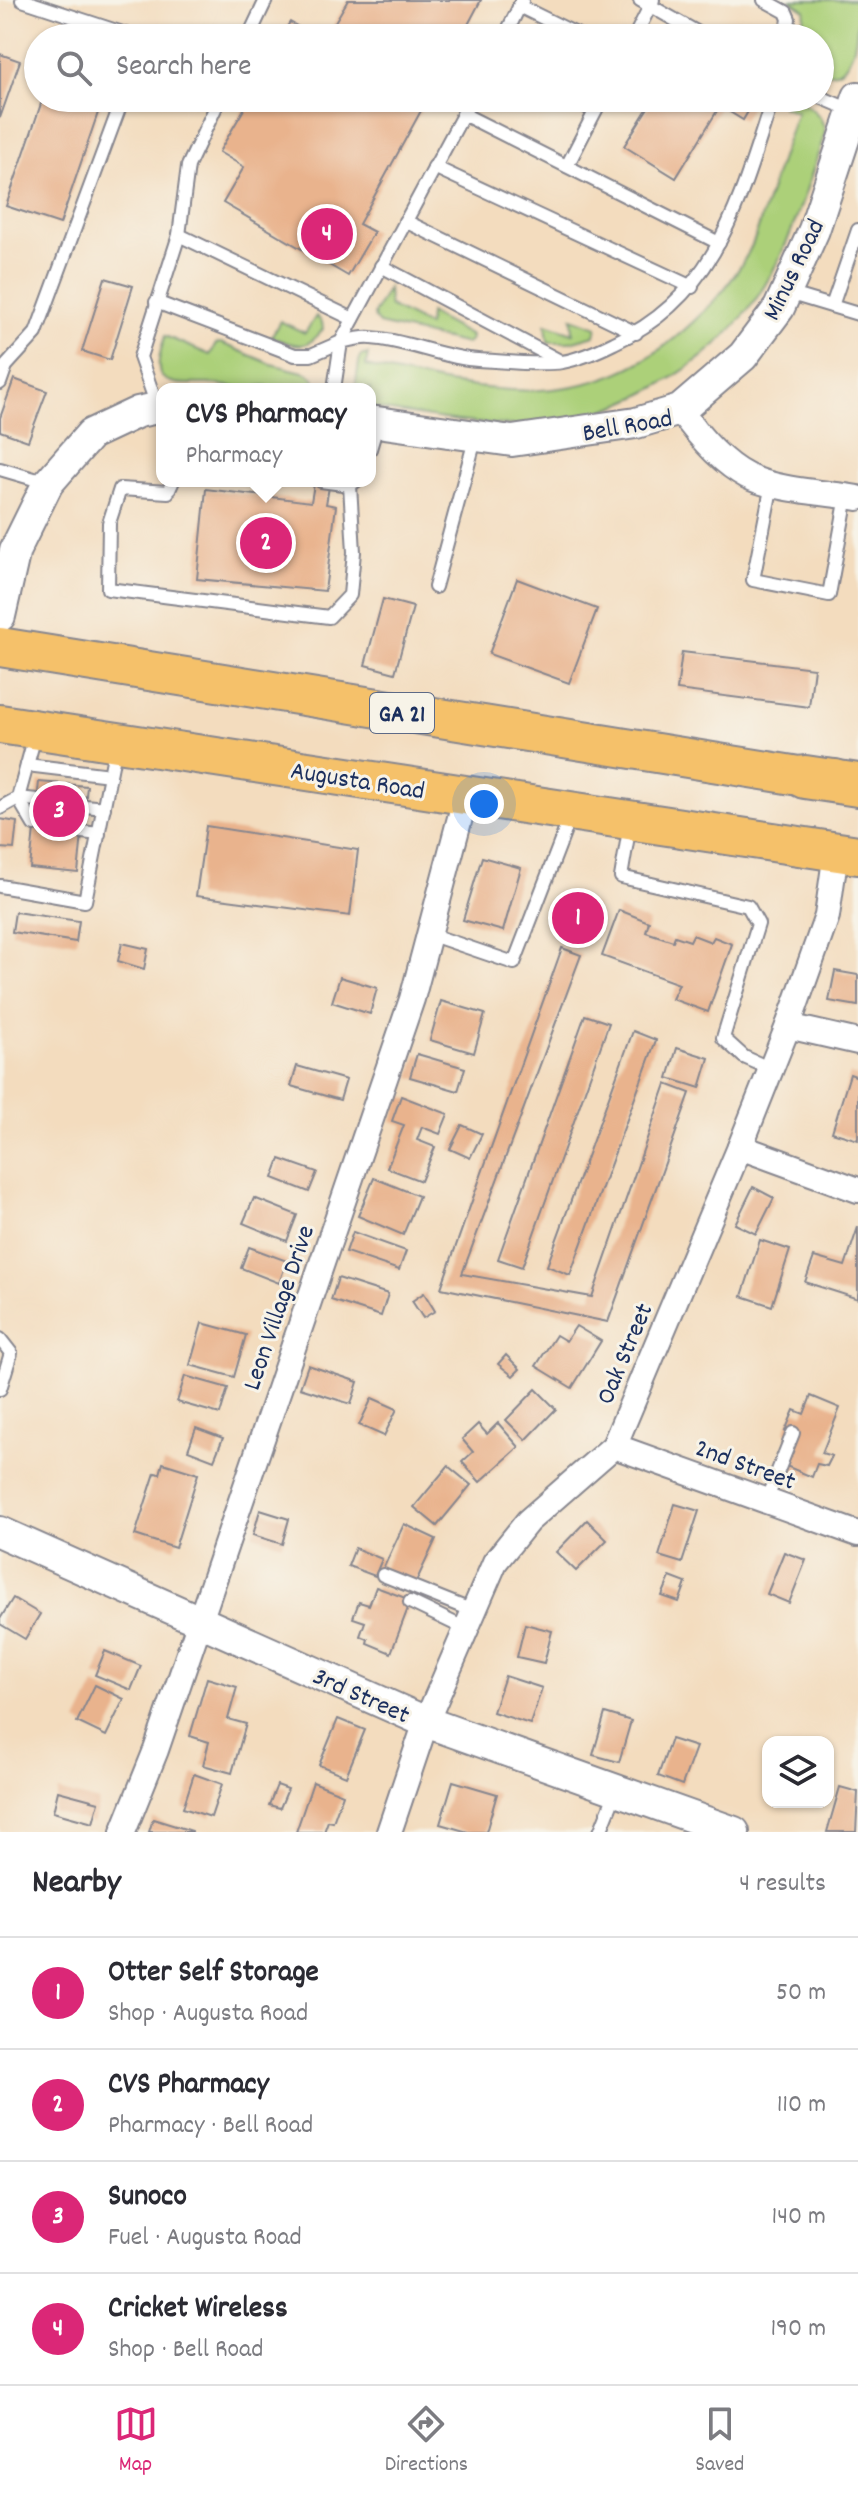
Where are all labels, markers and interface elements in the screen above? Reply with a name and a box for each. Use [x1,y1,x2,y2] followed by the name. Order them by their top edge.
[24,24,834,112] search box
[52,46,96,90] icon: search
[116,47,252,90] text: Search here
[301,204,353,264] pin: 4
[755,214,836,328] street label: Minus Road
[156,383,376,487] popup
[186,395,346,438] text: CVS Pharmacy
[580,401,675,454] street label: Bell Road
[186,438,282,475] text: Pharmacy
[240,513,292,573] pin: 2
[370,693,434,733] road number: GA 21
[288,754,427,811] street label: Augusta Road
[33,781,85,841] pin: 3
[464,784,504,824] your location
[552,888,604,948] pin: 1
[235,1221,326,1396] street label: Leon Village Drive
[588,1298,664,1411] street label: Oak Street
[689,1431,801,1502] street label: 2nd Street
[306,1659,415,1735] street label: 3rd Street
[762,1736,834,1808] map controls
[762,1736,834,1808] button: layers
[32,1860,121,1909] text: Nearby
[739,1866,826,1903] text: 4 results
[108,1953,319,1996] text: Otter Self Storage
[55,1975,61,2012] text: 1
[776,1975,826,2012] text: 50 m
[108,1996,308,2033] text: Shop · Augusta Road
[108,2065,269,2108] text: CVS Pharmacy
[52,2087,64,2124] text: 2
[777,2087,826,2124] text: 110 m
[108,2108,313,2145] text: Pharmacy · Bell Road
[108,2177,187,2220] text: Sunoco
[52,2199,64,2236] text: 3
[772,2199,826,2236] text: 140 m
[108,2220,302,2257] text: Fuel · Augusta Road
[108,2289,288,2332] text: Cricket Wireless
[53,2311,63,2348] text: 4
[770,2311,826,2348] text: 190 m
[108,2332,264,2369] text: Shop · Bell Road
[114,2402,158,2481] tab: Map
[385,2402,468,2481] tab: Directions
[695,2402,744,2481] tab: Saved

